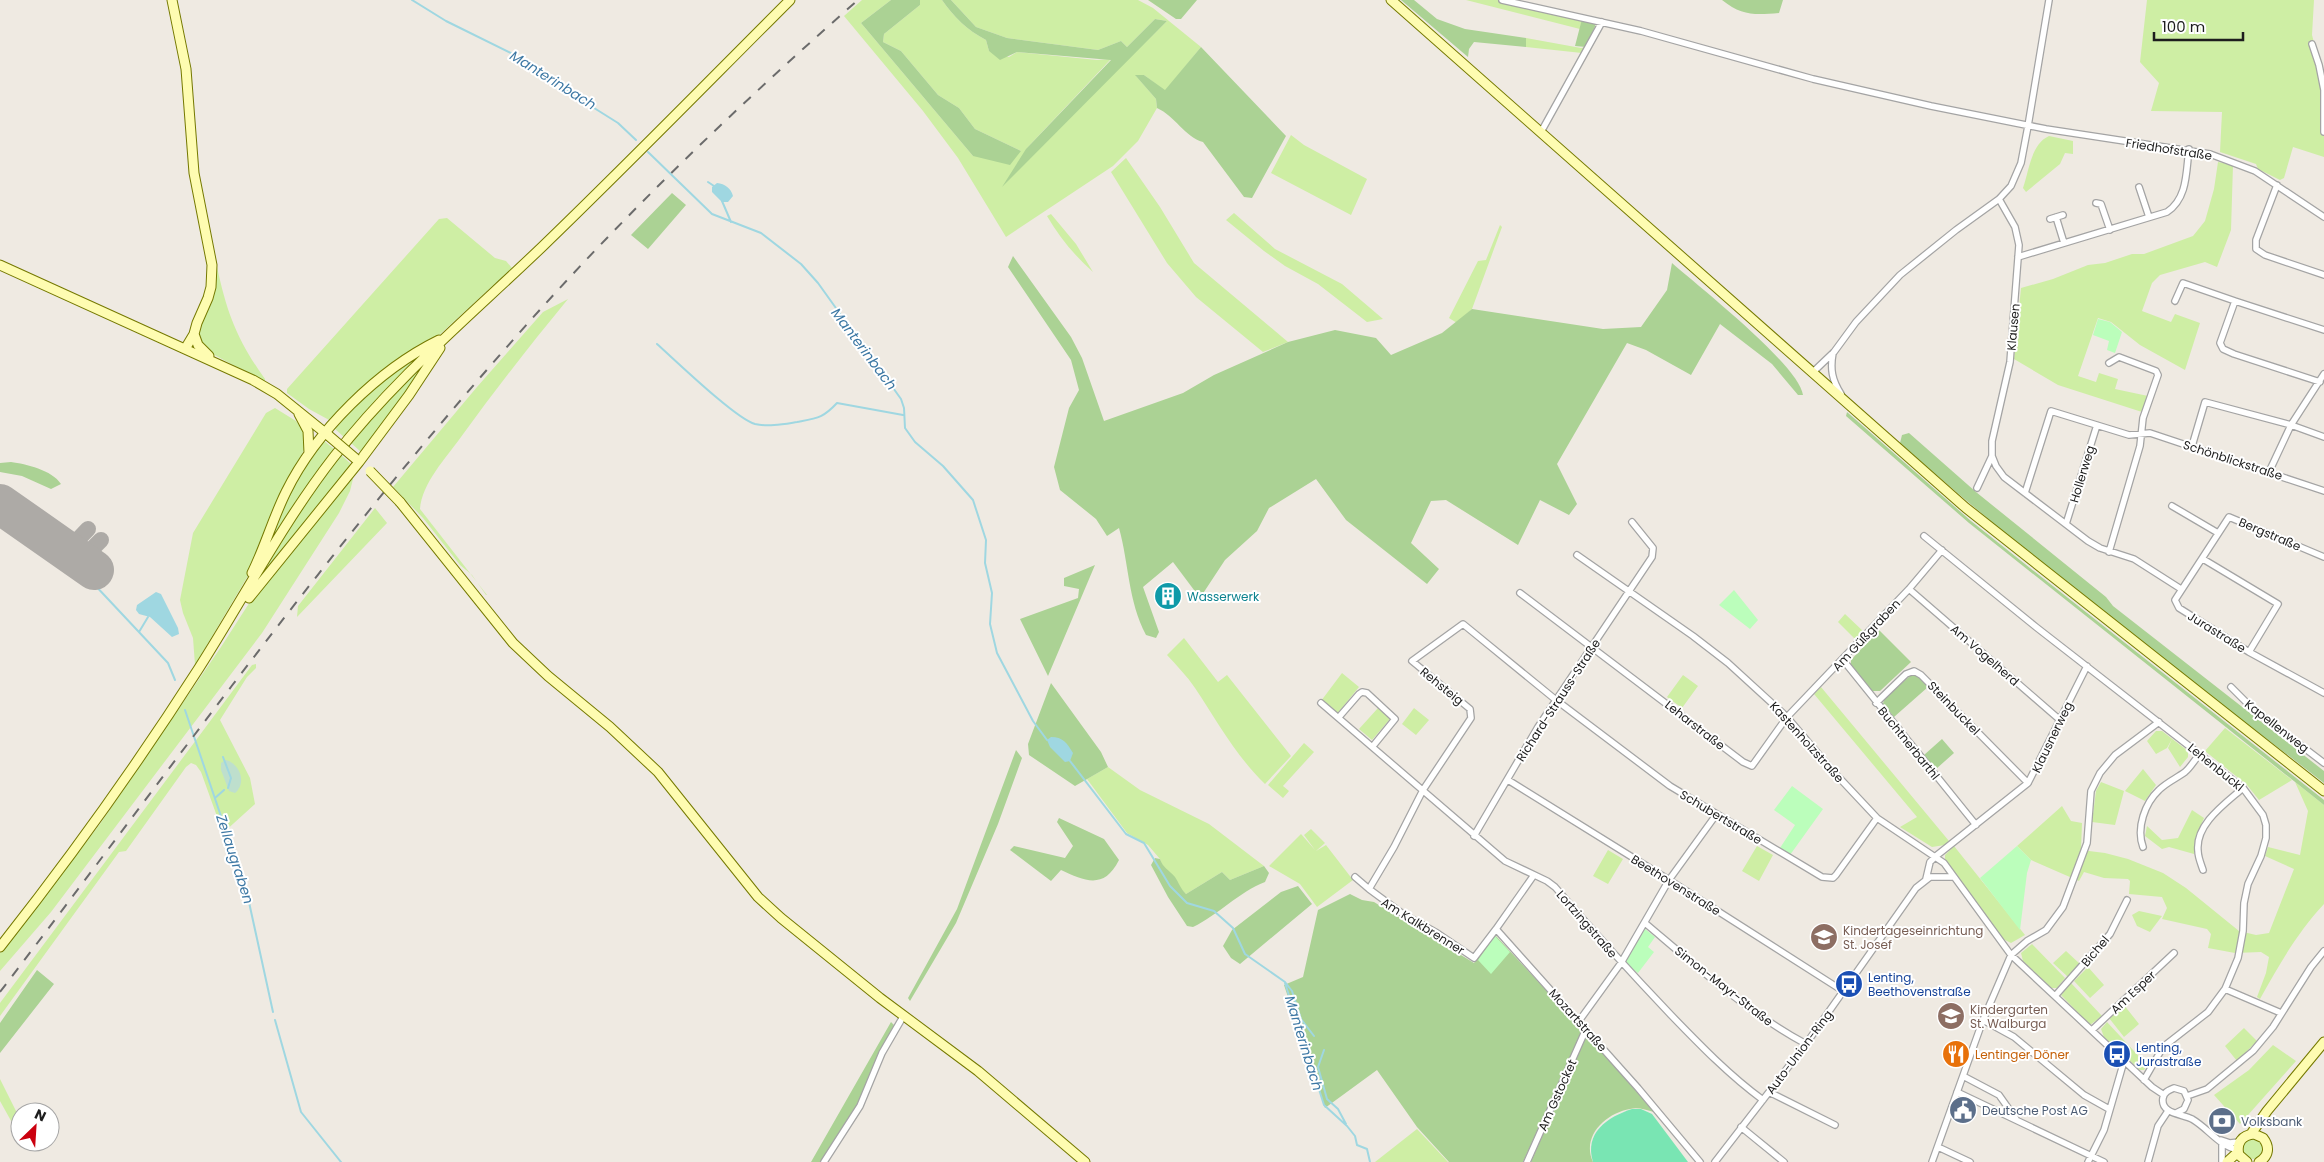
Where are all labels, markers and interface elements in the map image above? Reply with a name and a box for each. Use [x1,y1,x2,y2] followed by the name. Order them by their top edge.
[2154,10,2243,42] scale bar
[2162,16,2205,37] text: 100 m
[506,45,600,115] water label: Manterinbach
[2125,134,2213,164] street label: Friedhofstraße
[2002,303,2024,351] street label: Klausen
[826,304,902,394] water label: Manterinbach
[2181,436,2285,484] street label: Schönblickstraße
[2065,443,2099,505] street label: Hollerweg
[2236,513,2304,555] street label: Bergstraße
[1153,581,1183,611] building icon: Wasserwerk
[1187,588,1260,605] place label: Wasserwerk
[1828,595,1904,675] street label: Am Güßgraben
[2185,607,2249,657] street label: Jurastraße
[1947,620,2023,690] street label: Am Vogelherd
[1512,635,1604,765] street label: Richard-Strauss-Straße
[1417,663,1467,709] street label: Rehsteig
[1924,677,1984,739] street label: Steinbuckel
[1662,696,1728,754] street label: Leharstraße
[2241,696,2313,756] street label: Kapellenweg
[1766,698,1848,786] street label: Kastenholzstraße
[2027,699,2077,775] street label: Klausnerweg
[1874,703,1944,783] street label: Buchtnerbarthl
[2184,739,2248,795] street label: Lehenbuckl
[1677,786,1765,848] street label: Schubertstraße
[211,811,259,906] water label: Zellaugraben
[1628,851,1724,919] street label: Beethovenstraße
[1553,886,1621,962] street label: Lortzingstraße
[1378,894,1468,959] street label: Am Kalkbrenner
[1809,922,1839,952] school or university icon: Kindertageseinrichtung St. Josef
[1843,922,1983,953] place label: Kindertageseinrichtung St. Josef
[2077,932,2113,970] street label: Bichel
[1671,942,1777,1030] street label: Simon-Mayr-Straße
[2107,966,2160,1017] street label: Am Esper
[1834,969,1864,999] bus stop icon: Lenting, Beethovenstraße
[1868,969,1971,1000] place label: Lenting, Beethovenstraße
[1545,985,1611,1055] street label: Mozartstraße
[1280,993,1328,1093] water label: Manterinbach
[1936,1001,1966,1031] school or university icon: Kindergarten St. Walburga
[1970,1001,2048,1032] place label: Kindergarten St. Walburga
[1762,1006,1836,1098] street label: Auto-Union-Ring
[1941,1039,1971,1069] restaurant icon: Lentinger Döner
[2102,1039,2132,1069] bus stop icon: Lenting, Jurastraße
[2136,1039,2201,1070] place label: Lenting, Jurastraße
[1975,1046,2070,1063] place label: Lentinger Döner
[1534,1057,1580,1133] street label: Am Gstocket
[1948,1095,1978,1125] public building icon: Deutsche Post AG
[10,1102,60,1152] north arrow
[1982,1102,2088,1119] place label: Deutsche Post AG
[31,1104,49,1127] text: N
[2207,1106,2237,1136] bank icon: Volksbank
[2241,1113,2303,1130] place label: Volksbank

